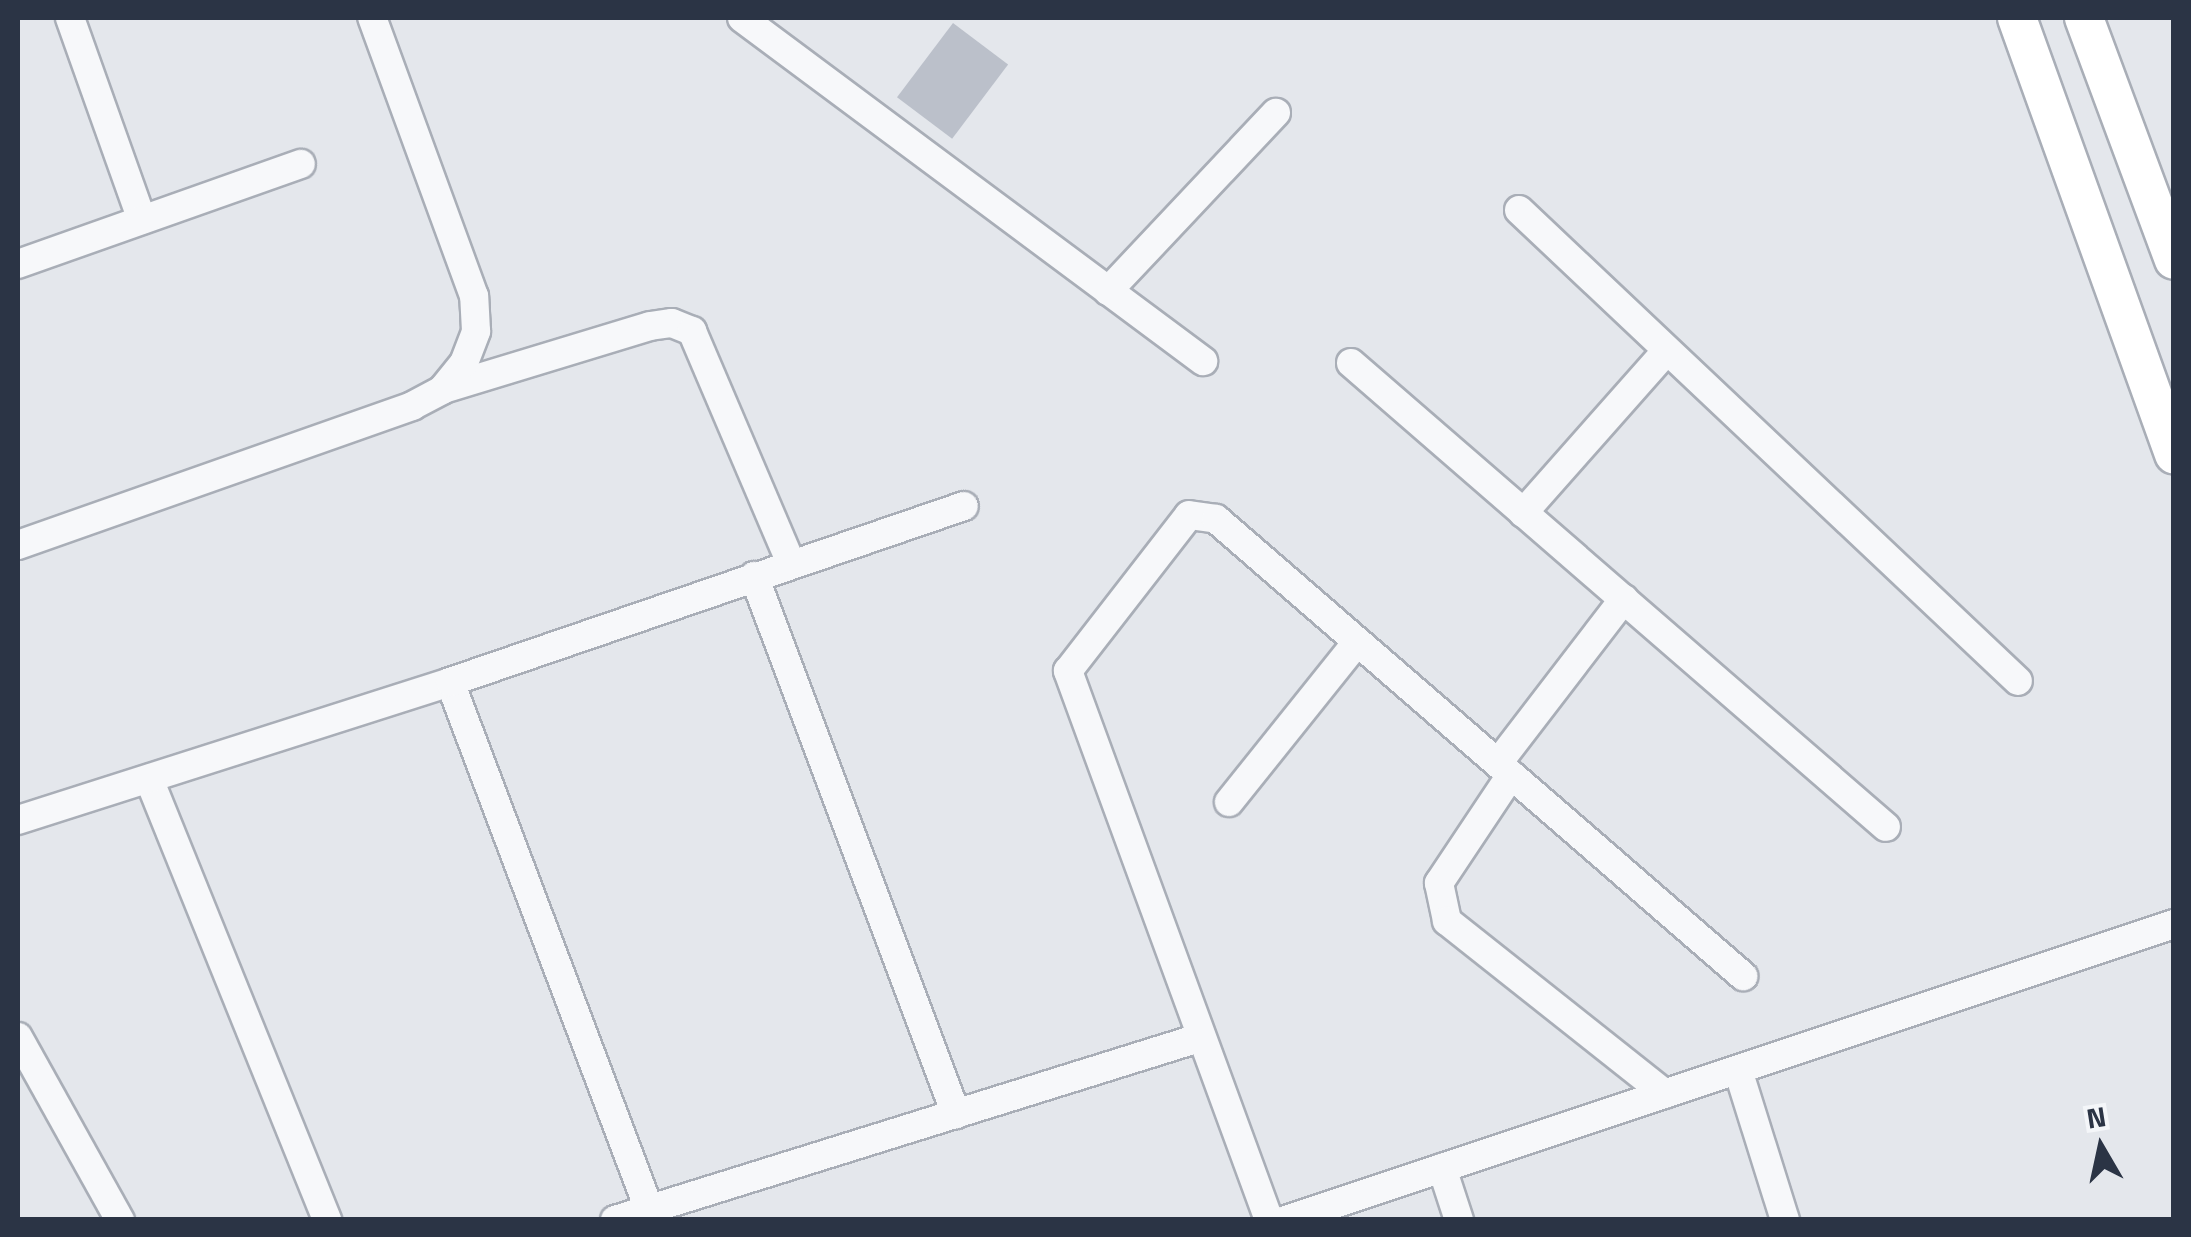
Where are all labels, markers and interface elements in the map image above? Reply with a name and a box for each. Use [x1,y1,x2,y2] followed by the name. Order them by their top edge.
[2083,1094,2109,1140] text: N
[2051,1097,2151,1197] north arrow

